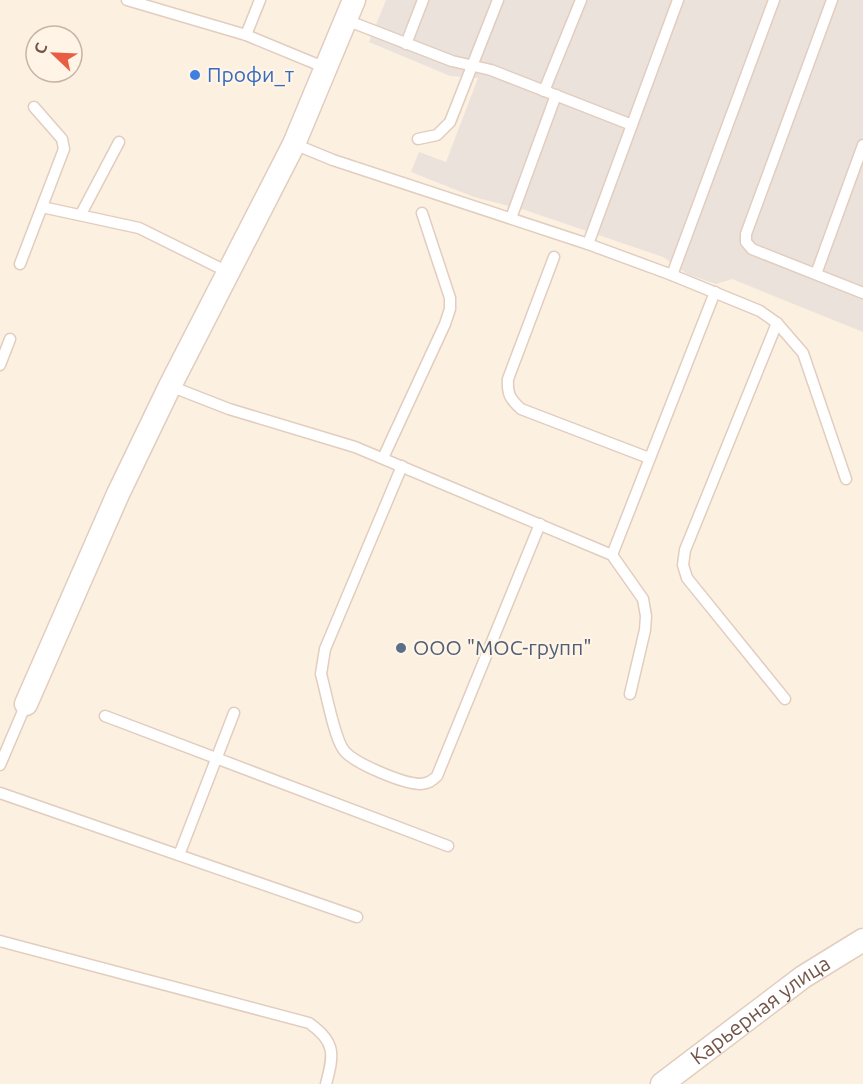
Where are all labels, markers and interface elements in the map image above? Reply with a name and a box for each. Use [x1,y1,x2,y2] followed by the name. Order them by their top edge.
[24,24,84,84] north arrow
[30,40,50,56] text: С
[207,62,295,87] place label: Профи_т
[188,68,202,82] marker: Профи_т
[413,635,592,659] place label: ООО "МОС-групп"
[394,641,408,655] marker: ООО "МОС-групп"
[685,950,834,1069] street label: Карьерная улица

